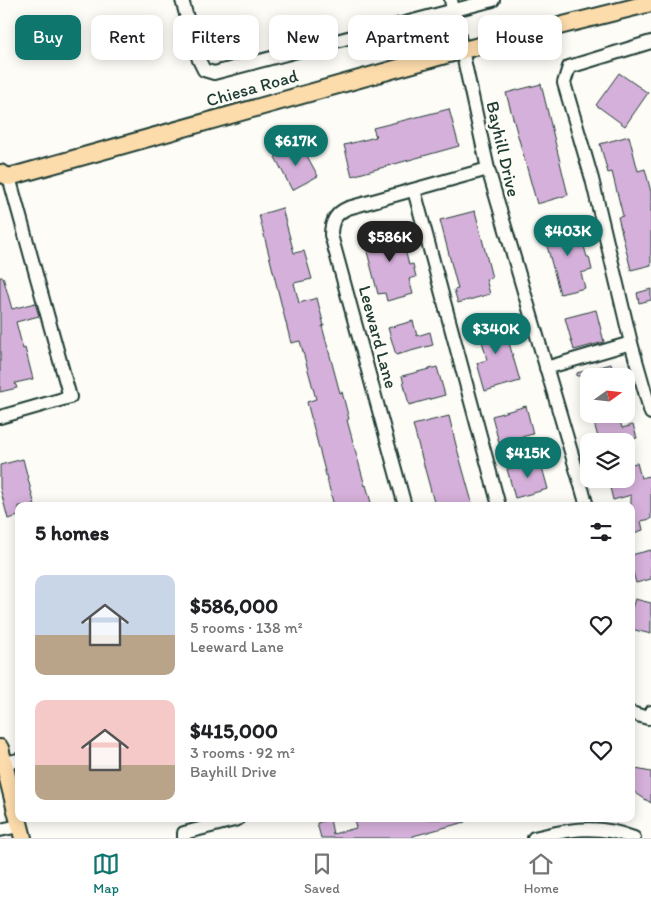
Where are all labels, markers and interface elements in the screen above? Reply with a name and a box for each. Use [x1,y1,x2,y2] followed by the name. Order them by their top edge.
[15,15,81,60] chip: Buy
[91,15,163,60] chip: Rent
[173,15,259,60] chip: Filters
[269,15,338,60] chip: New
[348,15,468,60] chip: Apartment
[478,15,562,60] chip: House
[204,64,301,112] street label: Chiesa Road
[481,99,525,199] street label: Bayhill Drive
[261,124,331,167] pin: $617K
[275,131,317,150] text: $617K
[533,214,603,257] pin: $403K
[355,220,425,263] pin: $586K
[545,221,591,240] text: $403K
[368,227,412,246] text: $586K
[354,283,402,391] street label: Leeward Lane
[461,312,531,355] pin: $340K
[473,319,519,338] text: $340K
[580,368,635,422] north arrow
[580,368,635,488] map controls
[580,433,635,488] button: layers
[493,436,563,479] pin: $415K
[506,443,550,462] text: $415K
[587,518,615,546] icon: filters
[35,520,109,545] text: 5 homes
[190,593,278,618] text: $586,000
[75,595,135,655] icon: home
[587,611,615,639] icon: heart
[190,618,303,637] text: 5 rooms · 138 m²
[190,637,284,656] text: Leeward Lane
[190,718,278,743] text: $415,000
[75,720,135,780] icon: home
[587,736,615,764] icon: heart
[190,743,295,762] text: 3 rooms · 92 m²
[190,762,277,781] text: Bayhill Drive
[92,850,120,897] tab: Map
[304,850,340,897] tab: Saved
[524,850,559,897] tab: Home

